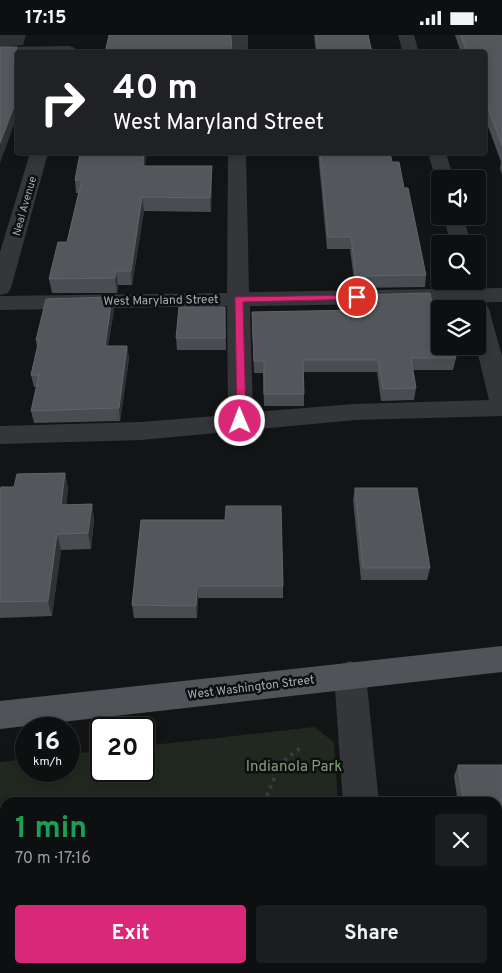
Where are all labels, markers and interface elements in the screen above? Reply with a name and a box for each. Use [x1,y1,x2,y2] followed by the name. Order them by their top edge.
[25,6,67,30] text: 17:15
[113,67,198,111] text: 40 m
[30,70,95,135] icon: right
[113,110,324,137] text: West Maryland Street
[431,170,486,355] map controls
[431,170,486,225] button: sound
[10,175,40,238] street label: Neal Avenue
[431,235,486,290] button: search
[336,276,378,318] pin
[343,283,371,311] icon: arrive
[103,292,219,310] street label: West Maryland Street
[431,300,486,355] button: layers
[213,394,265,446] position arrow
[187,672,315,704] street label: West Washington Street
[90,717,155,782] speed limit sign: 20
[35,727,60,759] text: 16
[33,754,62,770] text: km/h
[246,758,342,777] park label: Indianola Park
[15,811,87,848] text: 1 min
[435,814,487,866] button: close
[15,849,91,869] text: 70 m · 17:16
[15,905,246,963] button: Exit
[256,905,487,963] button: Share

